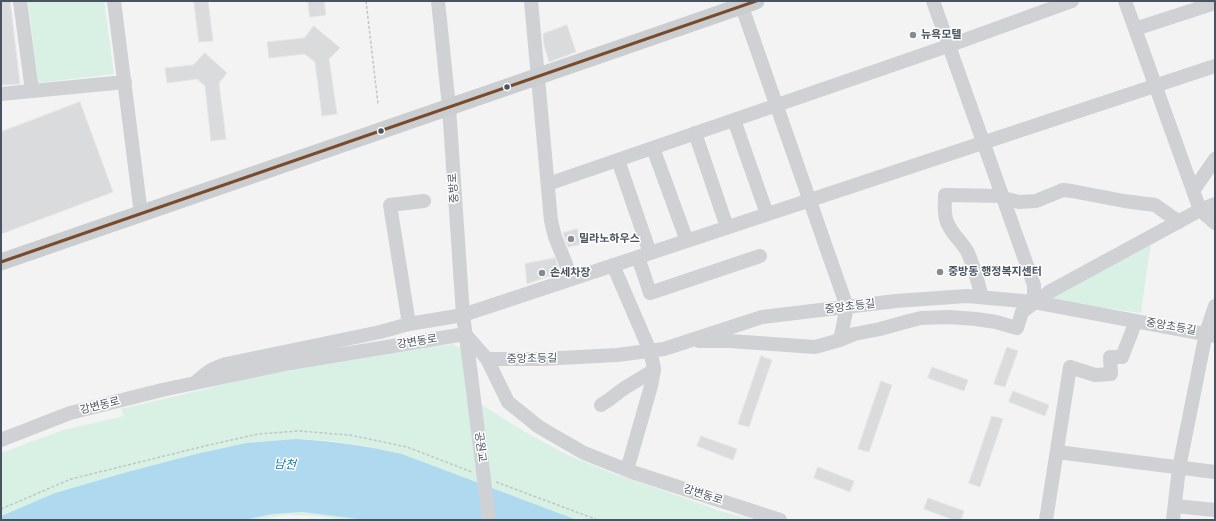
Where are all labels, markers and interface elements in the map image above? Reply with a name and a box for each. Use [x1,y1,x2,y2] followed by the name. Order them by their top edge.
[921,28,961,42] place label: 뉴욕모텔
[908,30,918,40] marker: 뉴욕모텔
[502,82,512,92] unlabelled marker
[376,126,386,136] unlabelled marker
[446,172,462,204] street label: 중방로
[579,232,640,246] place label: 밀라노하우스
[566,234,576,244] marker: 밀라노하우스
[948,265,1042,279] place label: 중방동 행정복지센터
[550,266,590,280] place label: 손세차장
[935,267,945,277] marker: 중방동 행정복지센터
[537,268,547,278] marker: 손세차장
[824,297,876,317] street label: 중앙초등길
[1145,316,1197,338] street label: 중앙초등길
[396,332,438,352] street label: 강변동로
[507,352,557,366] street label: 중앙초등길
[79,395,121,417] street label: 강변동로
[472,431,488,463] street label: 공원교
[274,457,296,473] water label: 남천
[682,482,724,508] street label: 강변동로

